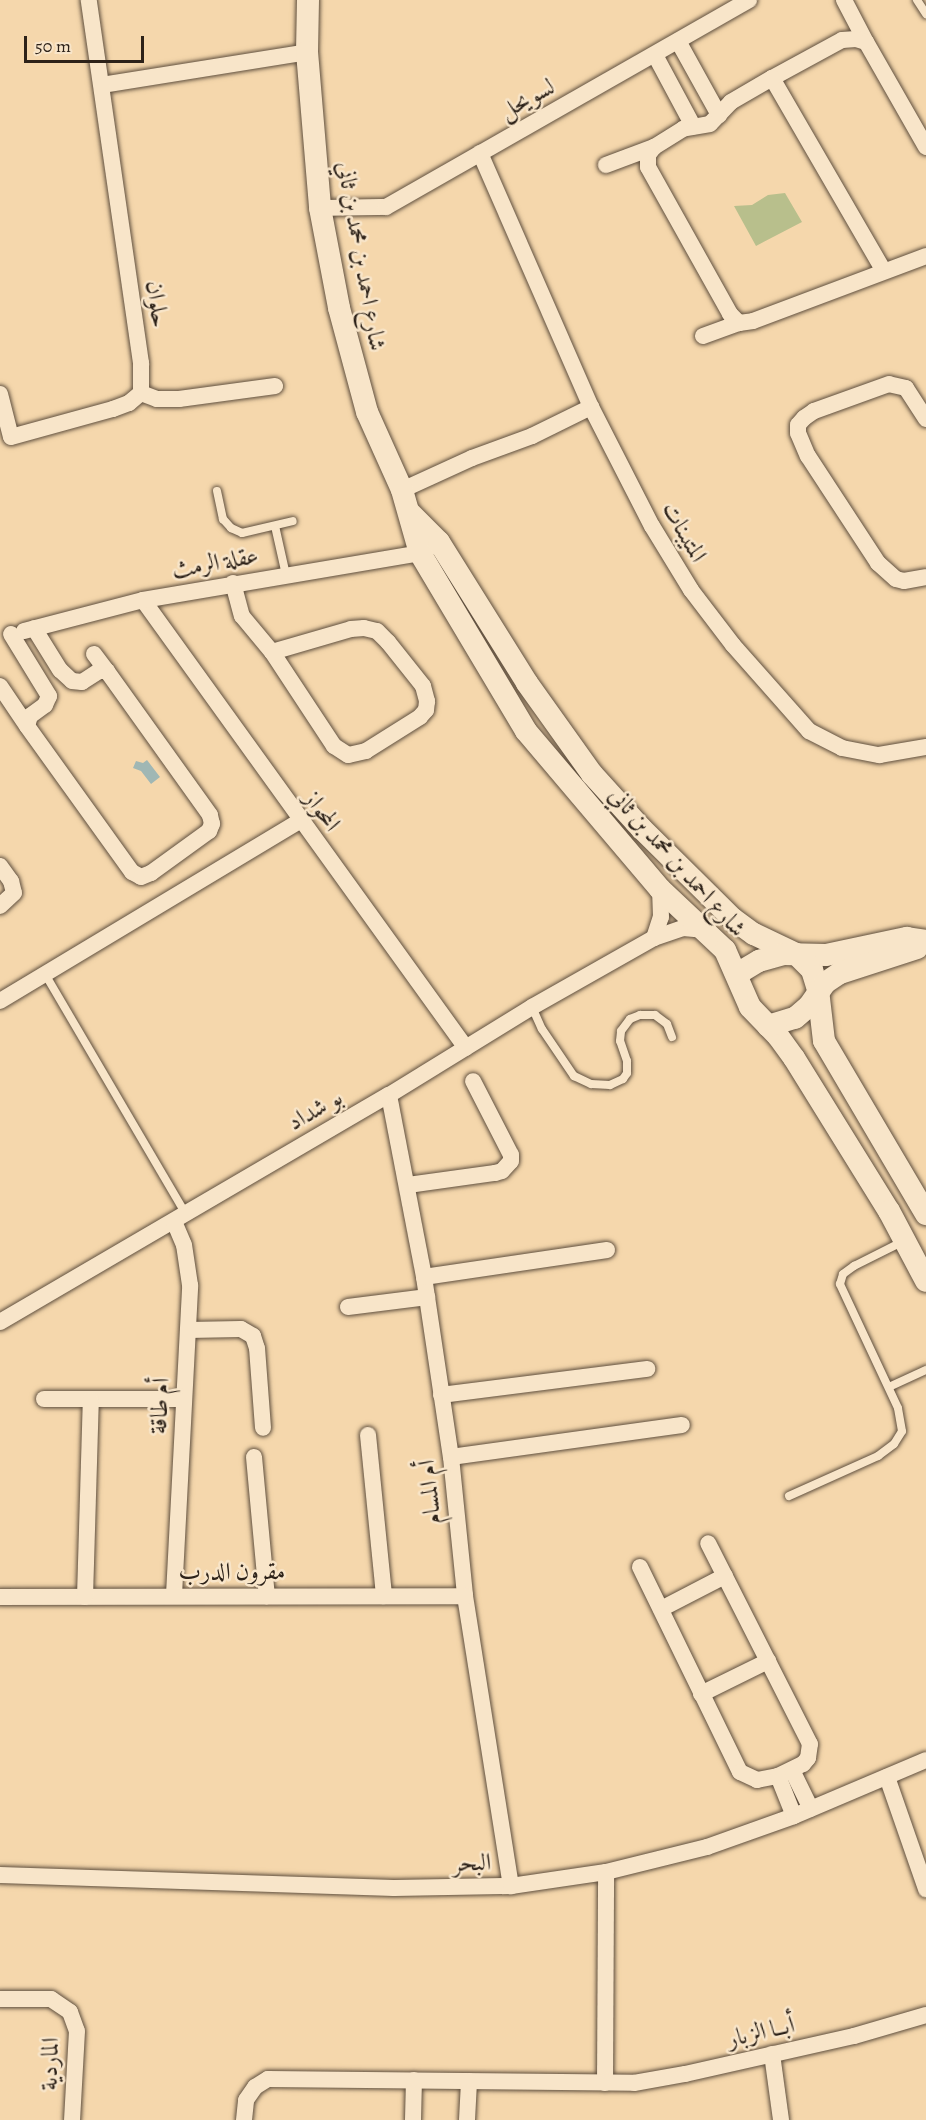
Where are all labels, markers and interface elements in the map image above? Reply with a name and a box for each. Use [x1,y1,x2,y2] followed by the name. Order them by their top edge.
[27,24,147,62] scale bar
[35,34,71,58] text: 50 m
[494,72,560,126] street label: لسويحل
[330,159,392,353] street label: شارع احمد بن محمد بن ثاني
[139,279,175,329] street label: حلوان
[655,497,713,567] street label: المتيبنات
[169,541,261,585] street label: عقلة الرمث
[602,781,752,943] street label: شارع احمد بن محمد بن ثاني
[298,785,346,837] street label: المحواز
[282,1083,348,1137] street label: بو شداد
[144,1377,176,1435] street label: أم طاقة
[412,1458,448,1526] street label: أم المسام
[179,1558,285,1586] street label: مقرون الدرب
[452,1848,492,1878] street label: البحر
[724,2010,798,2054] street label: أبــا الزبار
[35,2037,65,2091] street label: الماردية

